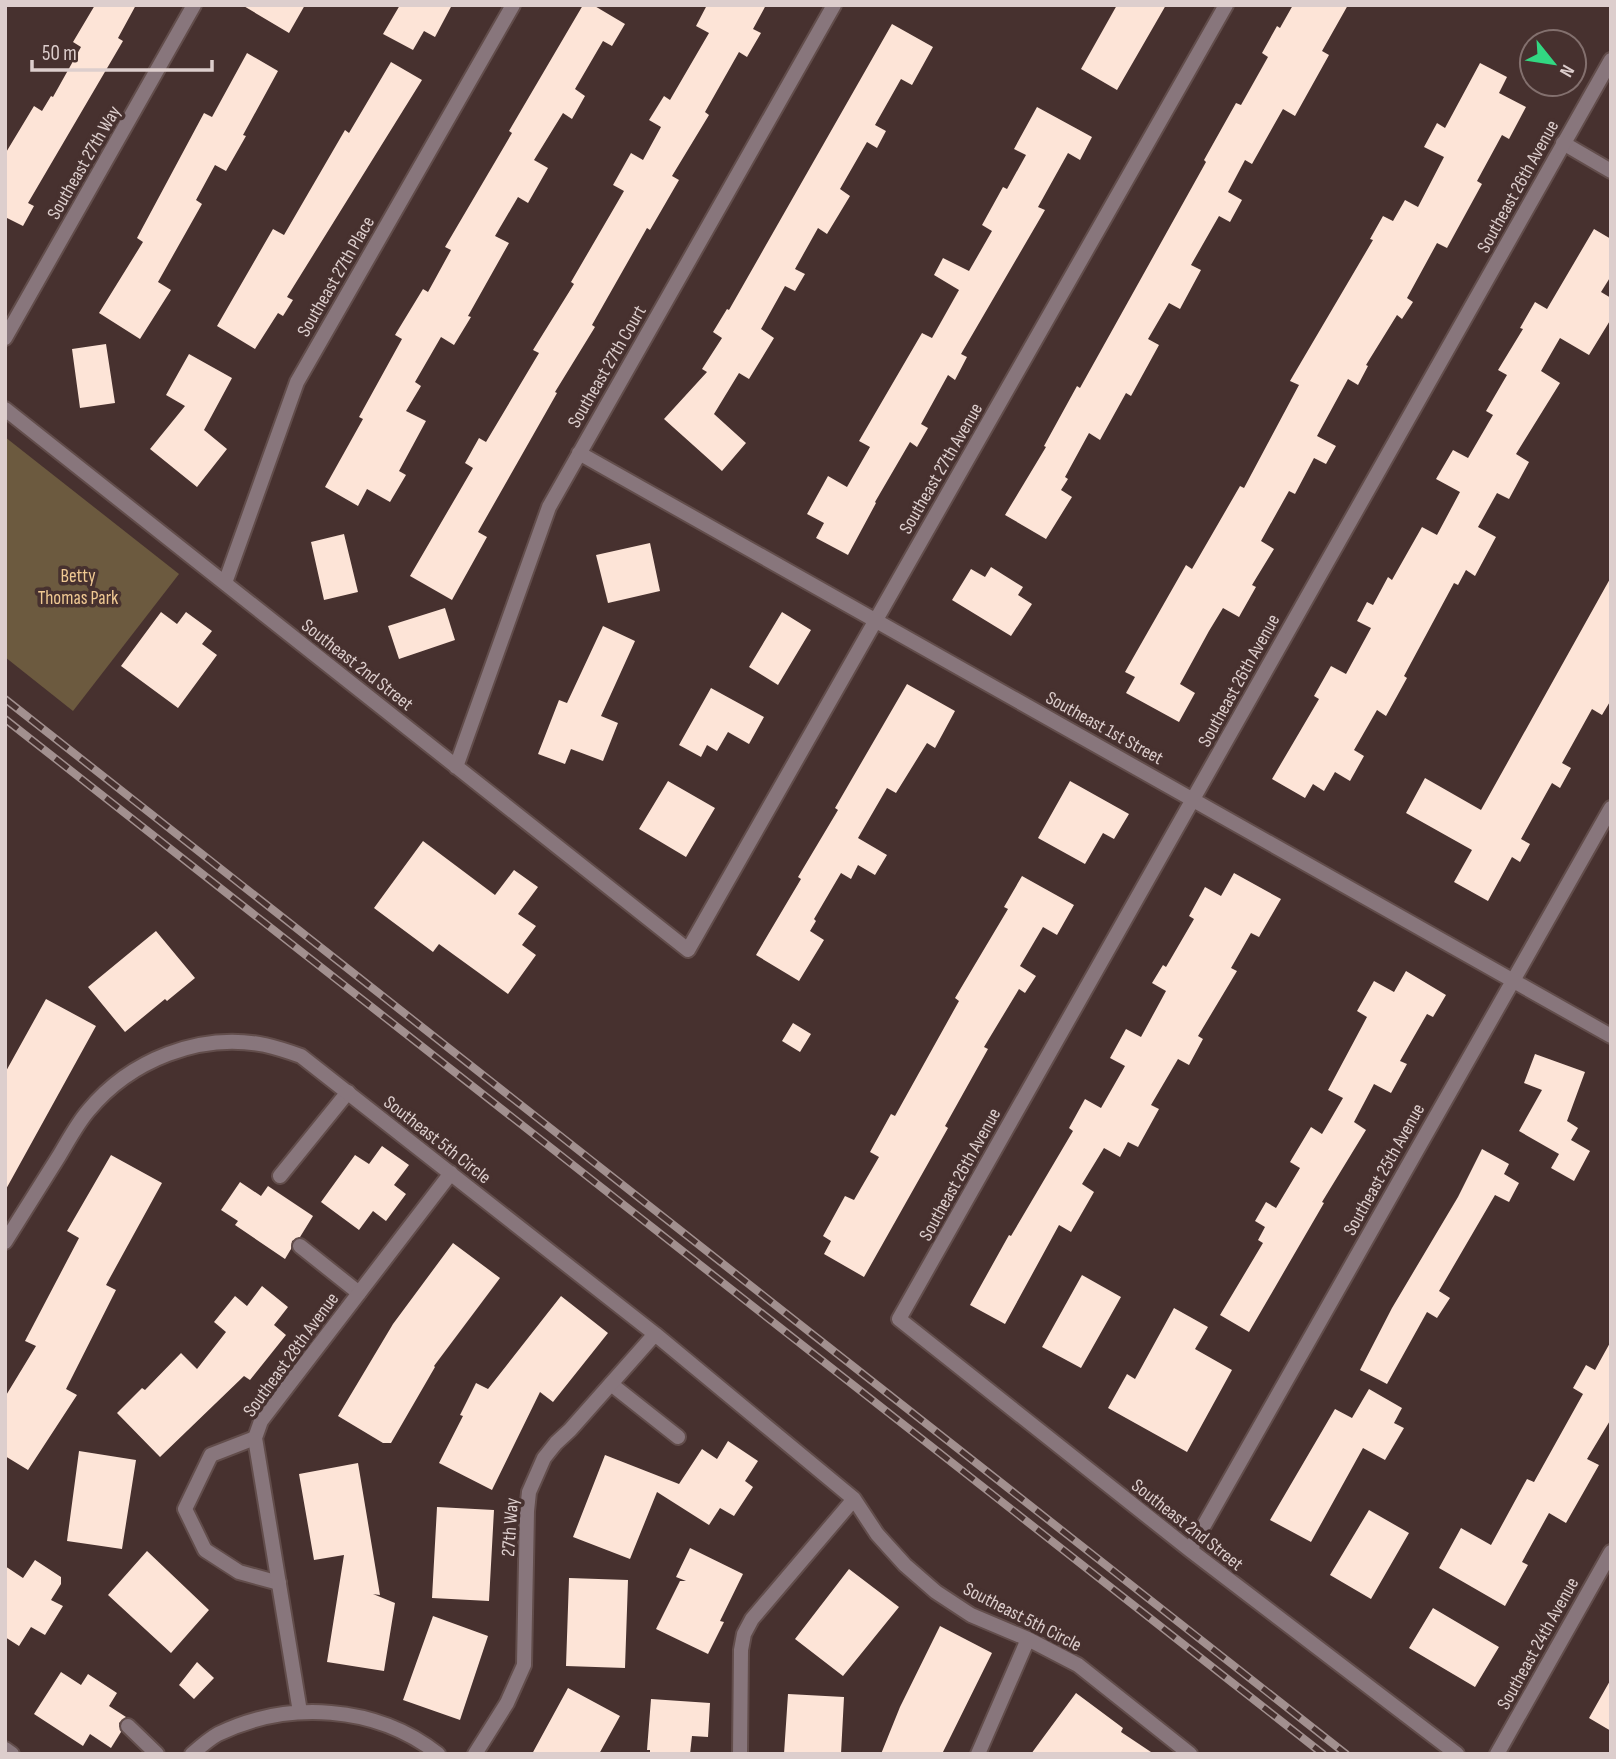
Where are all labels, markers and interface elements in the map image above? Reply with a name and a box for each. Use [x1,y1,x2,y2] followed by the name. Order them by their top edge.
[32,28,212,72] scale bar
[1518,28,1588,98] north arrow
[42,41,77,66] text: 50 m
[1554,61,1579,81] text: N
[42,101,126,224] street label: Southeast 27th Way
[1472,116,1564,257] street label: Southeast 26th Avenue
[293,213,380,341] street label: Southeast 27th Place
[563,301,652,432] street label: Southeast 27th Court
[894,399,988,538] street label: Southeast 27th Avenue
[38,565,119,610] park label: Betty Thomas Park
[1193,610,1285,751] street label: Southeast 26th Avenue
[297,614,418,716] street label: Southeast 2nd Street
[1041,687,1167,770] street label: Southeast 1st Street
[379,1091,495,1189] street label: Southeast 5th Circle
[1339,1100,1430,1240] street label: Southeast 25th Avenue
[914,1104,1006,1245] street label: Southeast 26th Avenue
[238,1288,344,1422] street label: Southeast 28th Avenue
[1127,1474,1248,1576] street label: Southeast 2nd Street
[497,1496,524,1557] street label: 27th Way
[1492,1574,1584,1714] street label: Southeast 24th Avenue
[959,1578,1085,1657] street label: Southeast 5th Circle

